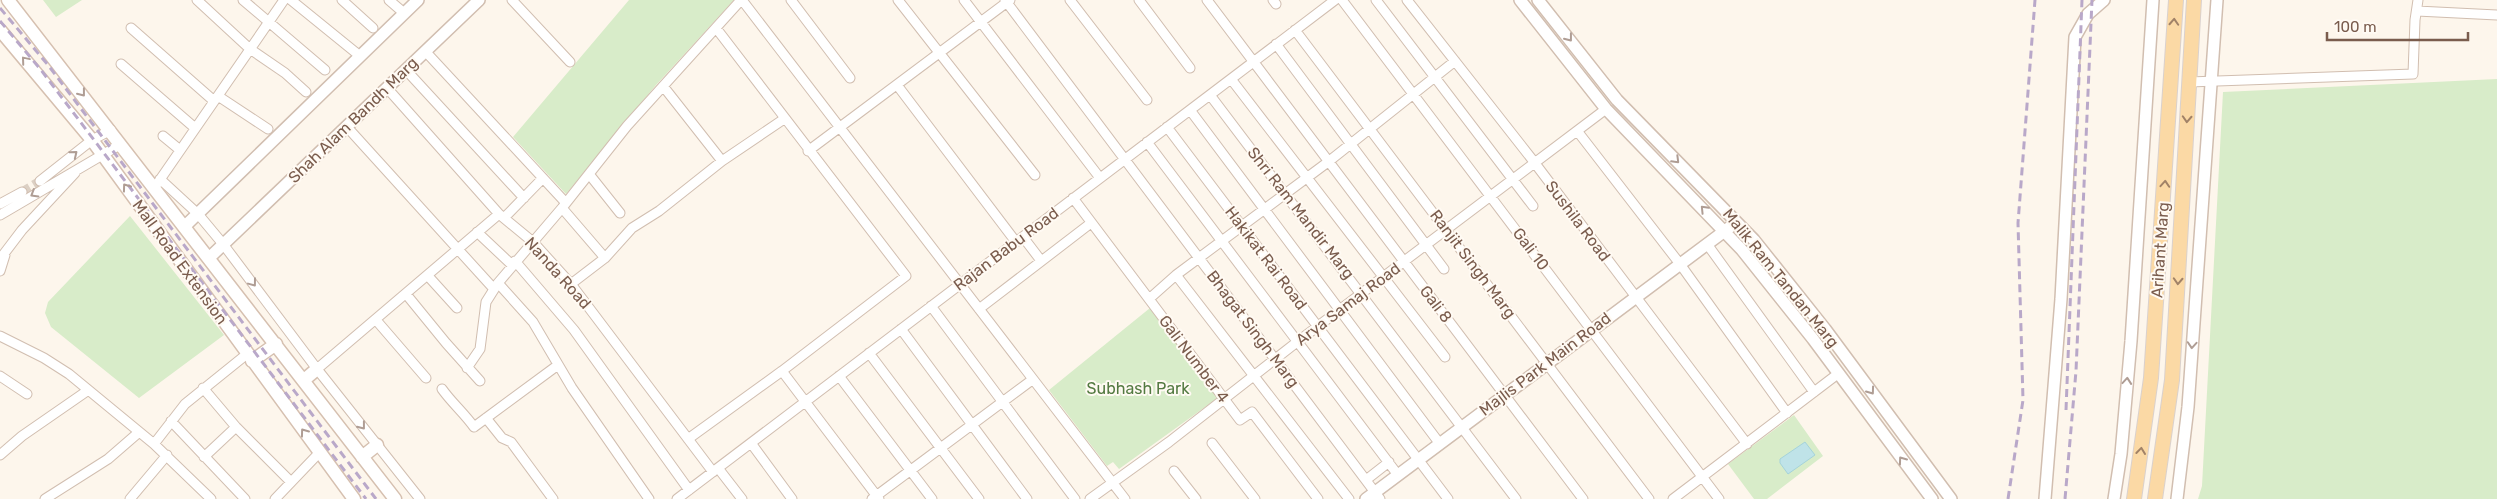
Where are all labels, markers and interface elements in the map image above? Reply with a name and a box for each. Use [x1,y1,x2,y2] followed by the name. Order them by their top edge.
[2327,10,2468,42] scale bar
[2169,18,2180,26] one-way arrow
[2334,18,2376,36] text: 100 m
[1563,32,1571,41] one-way arrow
[284,53,422,187] street label: Shah Alam Bandh Marg
[23,57,31,66] one-way arrow
[76,87,84,96] one-way arrow
[2182,115,2193,123] one-way arrow
[1244,143,1358,283] street label: Shri Ram Mandir Marg
[69,150,78,159] one-way arrow
[1670,154,1679,163] one-way arrow
[1542,177,1614,265] street label: Sushila Road
[2159,180,2170,188] one-way arrow
[123,183,132,193] one-way arrow
[30,188,39,198] one-way arrow
[128,196,232,328] street label: Mall Road Extension
[2147,201,2173,299] street label: Arihant Marg
[950,203,1062,295] street label: Rajan Babu Road
[1221,203,1311,313] street label: Hakikat Rai Road
[1719,205,1843,351] street label: Malik Ram Tandan Marg
[1426,206,1520,322] street label: Ranjit Singh Marg
[1701,206,1710,215] one-way arrow
[1509,224,1553,274] street label: Gali 10
[521,233,595,313] street label: Nanda Road
[1292,259,1404,349] street label: Arya Samaj Road
[1203,267,1303,391] street label: Bhagat Singh Marg
[247,277,255,286] one-way arrow
[2172,277,2183,285] one-way arrow
[1416,282,1456,326] street label: Gali 8
[1476,308,1614,420] street label: Majlis Park Main Road
[1155,312,1233,406] street label: Gali Number 4
[2187,342,2198,350] one-way arrow
[2122,377,2133,385] one-way arrow
[1087,379,1190,398] park label: Subhash Park
[1865,385,1874,395] one-way arrow
[357,420,365,429] one-way arrow
[301,428,310,438] one-way arrow
[2135,447,2146,455] one-way arrow
[1899,456,1908,466] one-way arrow

